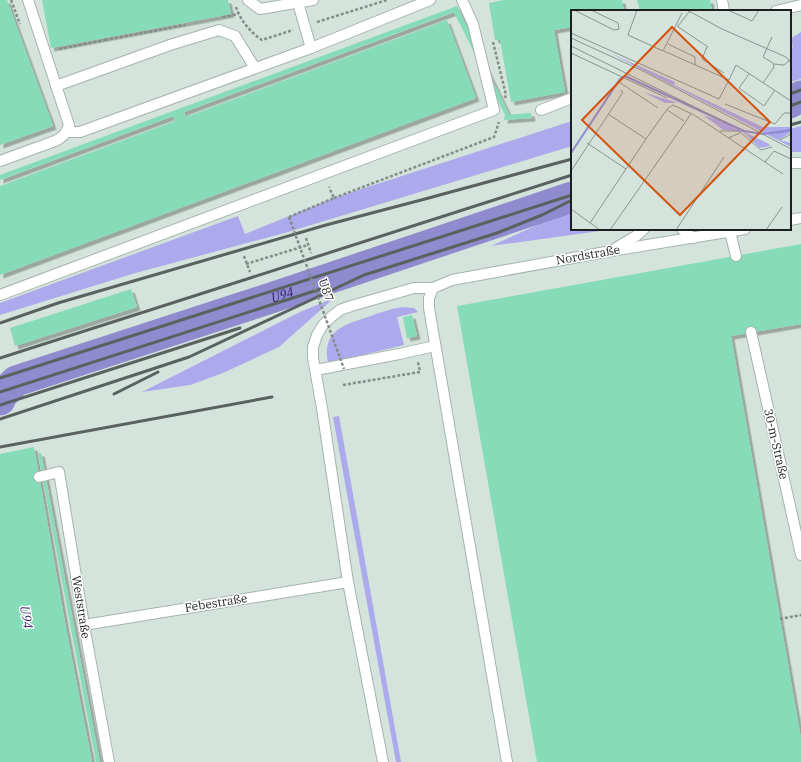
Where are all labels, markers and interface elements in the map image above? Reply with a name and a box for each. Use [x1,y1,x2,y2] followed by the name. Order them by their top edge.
[571,10,791,230] inset map
[555,242,621,268] street label: Nordstraße
[316,276,337,303] street label: U87
[269,283,296,306] water label: U94
[761,407,792,481] street label: 30-m-Straße
[69,574,94,639] street label: Weststraße
[184,590,248,615] street label: Febestraße
[16,604,37,630] water label: U94

